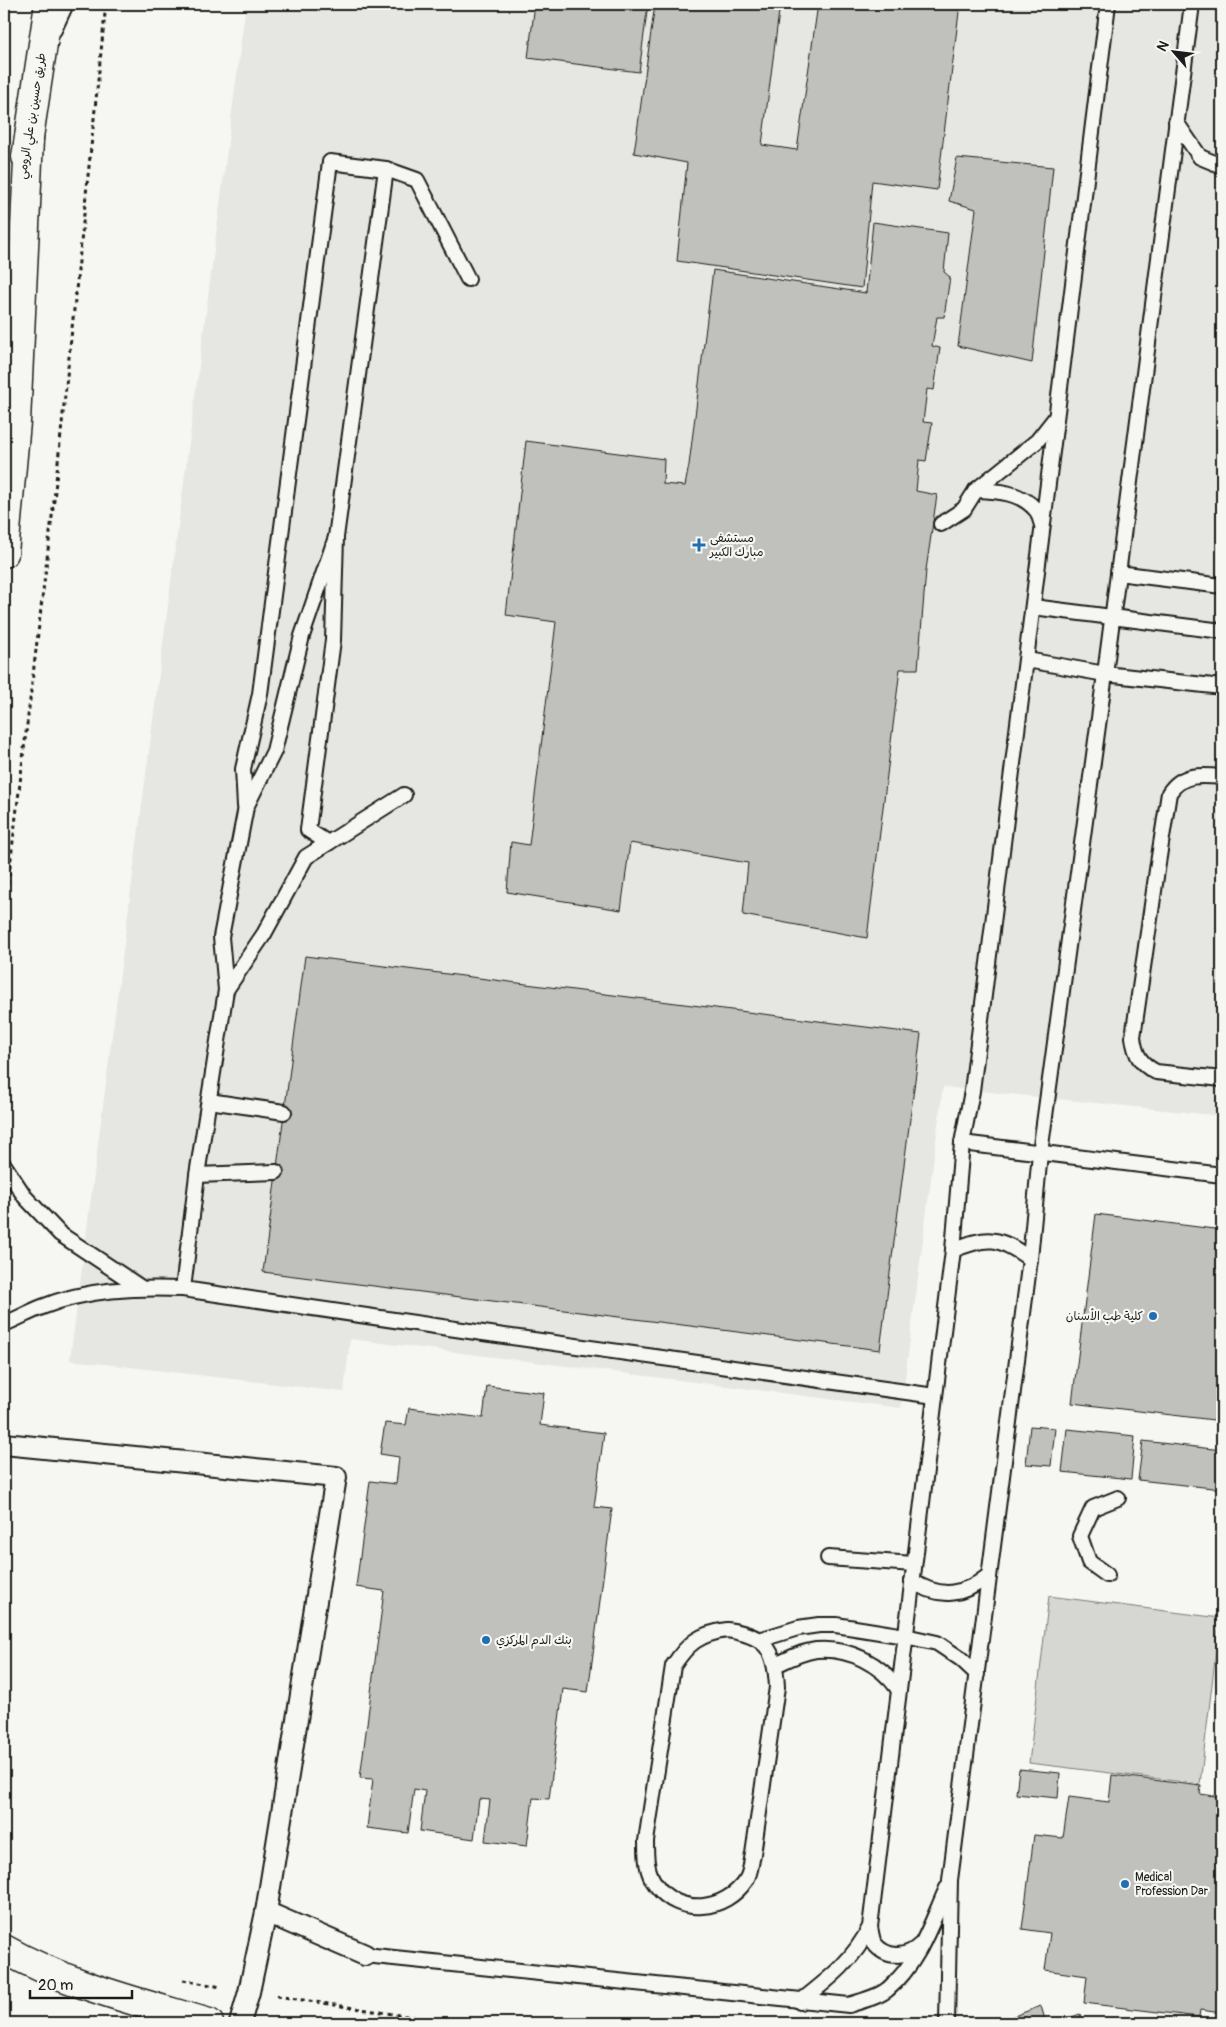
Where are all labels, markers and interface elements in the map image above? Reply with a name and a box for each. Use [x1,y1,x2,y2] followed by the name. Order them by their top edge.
[1148,28,1198,78] north arrow
[1153,38,1173,54] text: N
[15,52,52,181] street label: طريق حسين بن علي الرومي
[709,531,763,560] place label: مستشفى مبارك الكبير
[692,538,706,552] marker: مستشفى مبارك الكبير
[1066,1308,1143,1324] place label: كلية طب الأسنان
[1147,1310,1159,1322] marker: كلية طب الأسنان
[496,1633,572,1649] place label: بنك الدم المركزي
[480,1634,492,1646] marker: بنك الدم المركزي
[1135,1870,1209,1899] place label: Medical Profession Dar
[1119,1878,1131,1890] marker: Medical Profession Dar
[30,1967,132,1999] scale bar
[38,1976,73,1995] text: 20 m

